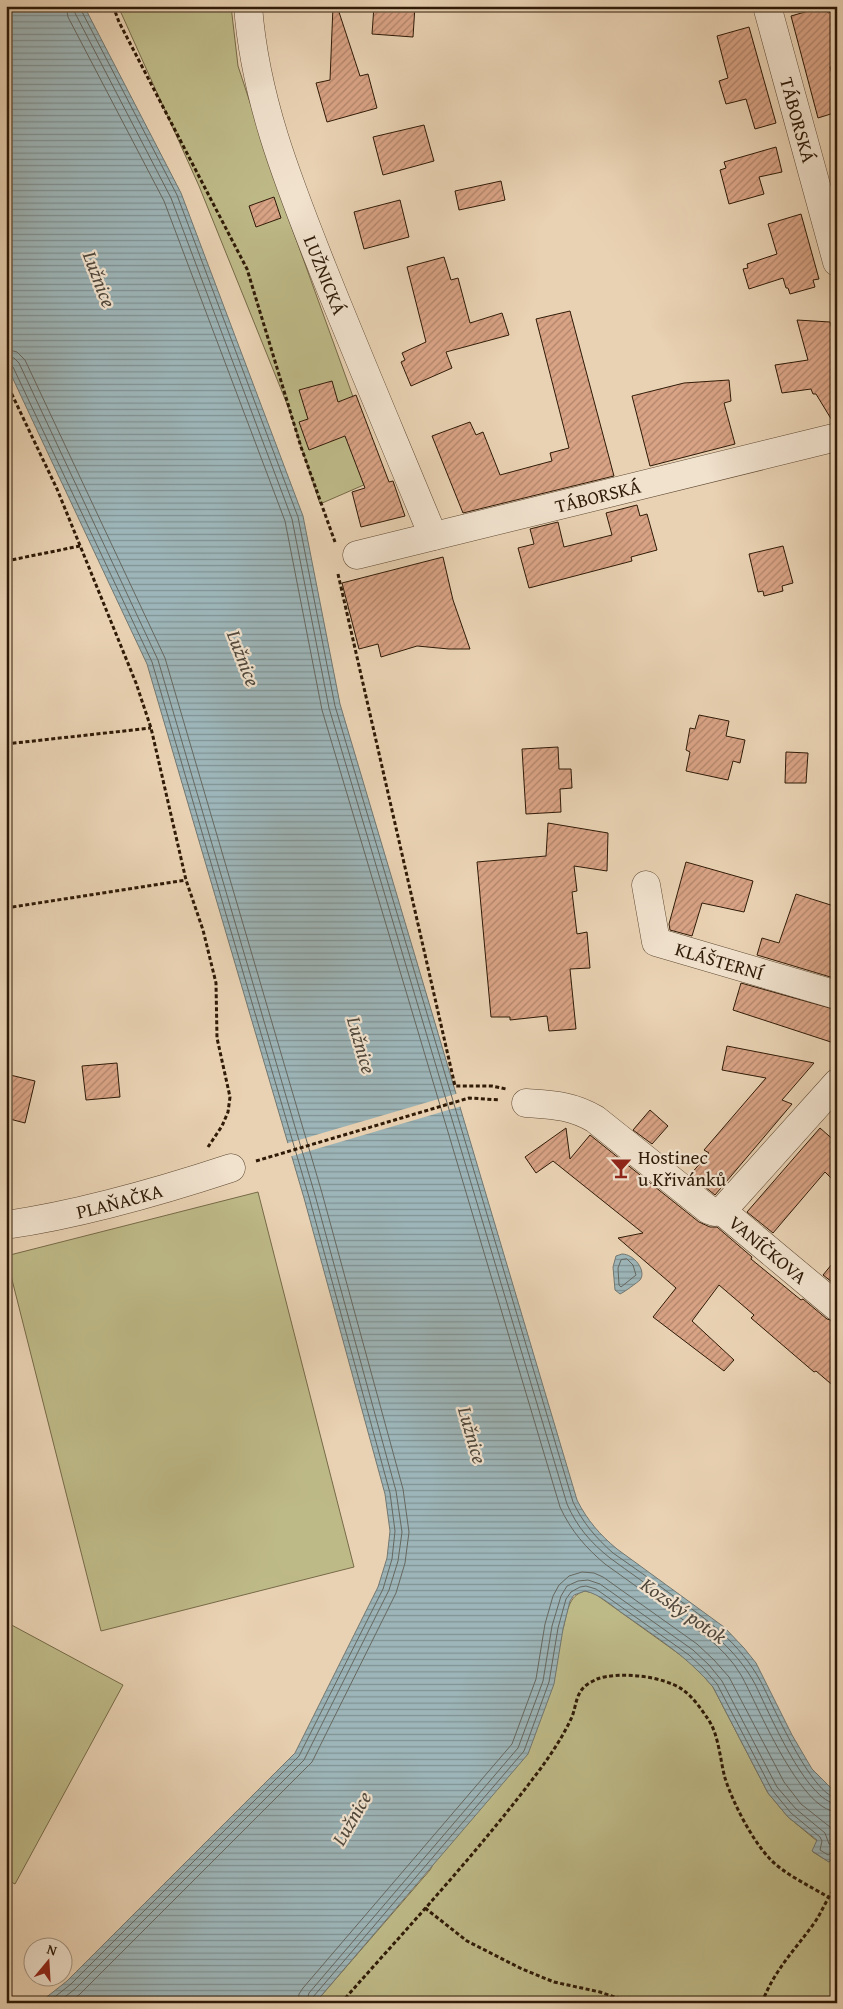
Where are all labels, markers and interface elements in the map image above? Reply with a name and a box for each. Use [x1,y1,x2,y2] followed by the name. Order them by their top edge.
[773,74,823,166] street label: TÁBORSKÁ
[297,231,354,319] street label: LUŽNICKÁ
[76,246,124,311] water label: Lužnice
[552,472,644,520] street label: TÁBORSKÁ
[220,625,268,690] water label: Lužnice
[672,934,768,987] street label: KLÁŠTERNÍ
[340,1012,384,1077] water label: Lužnice
[638,1143,727,1193] place label: Hostinec u Křivánků
[608,1155,634,1181] bar icon: Hostinec u Křivánků
[74,1176,166,1226] street label: PLAŇAČKA
[723,1208,814,1291] street label: VANÍČKOVA
[451,1402,495,1467] water label: Lužnice
[634,1569,734,1651] water label: Kozský potok
[323,1785,378,1851] water label: Lužnice
[22,1936,72,1986] north arrow
[44,1939,60,1961] text: N

